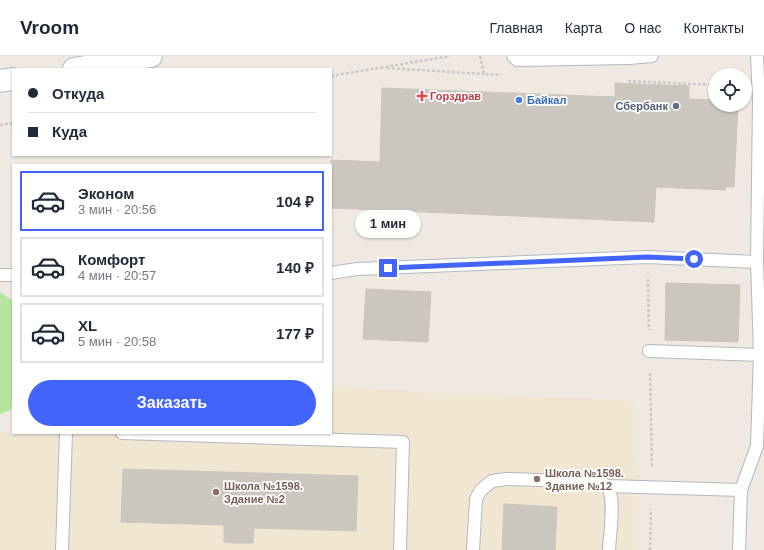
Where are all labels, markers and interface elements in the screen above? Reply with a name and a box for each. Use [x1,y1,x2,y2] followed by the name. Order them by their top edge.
[20,17,79,38] text: Vroom
[489,20,543,36] text: Главная
[565,20,602,36] text: Карта
[624,20,662,36] text: О нас
[684,20,744,36] text: Контакты
[708,68,752,112] map controls
[708,68,752,112] button: locate
[52,85,104,102] text: Откуда
[430,90,481,102] place label: Горздрав
[417,91,427,101] marker: Горздрав
[527,94,566,106] place label: Байкал
[514,95,524,105] marker: Байкал
[616,100,668,112] place label: Сбербанк
[671,101,681,111] marker: Сбербанк
[52,123,87,140] text: Куда
[30,183,66,219] icon: car
[78,185,134,202] text: Эконом
[276,193,314,210] text: 104 ₽
[78,202,156,217] text: 3 мин · 20:56
[355,210,421,238] callout: 1 мин
[370,216,406,231] text: 1 мин
[30,249,66,285] icon: car
[685,250,703,268] route start
[78,251,145,268] text: Комфорт
[276,259,314,276] text: 140 ₽
[379,259,397,277] route end
[78,268,156,283] text: 4 мин · 20:57
[30,315,66,351] icon: car
[78,317,97,334] text: XL
[276,325,314,342] text: 177 ₽
[78,334,156,349] text: 5 мин · 20:58
[28,380,316,426] button: Заказать
[545,467,624,492] place label: Школа №1598. Здание №12
[532,474,542,484] marker: Школа №1598. Здание №12
[224,480,303,505] place label: Школа №1598. Здание №2
[211,487,221,497] marker: Школа №1598. Здание №2

